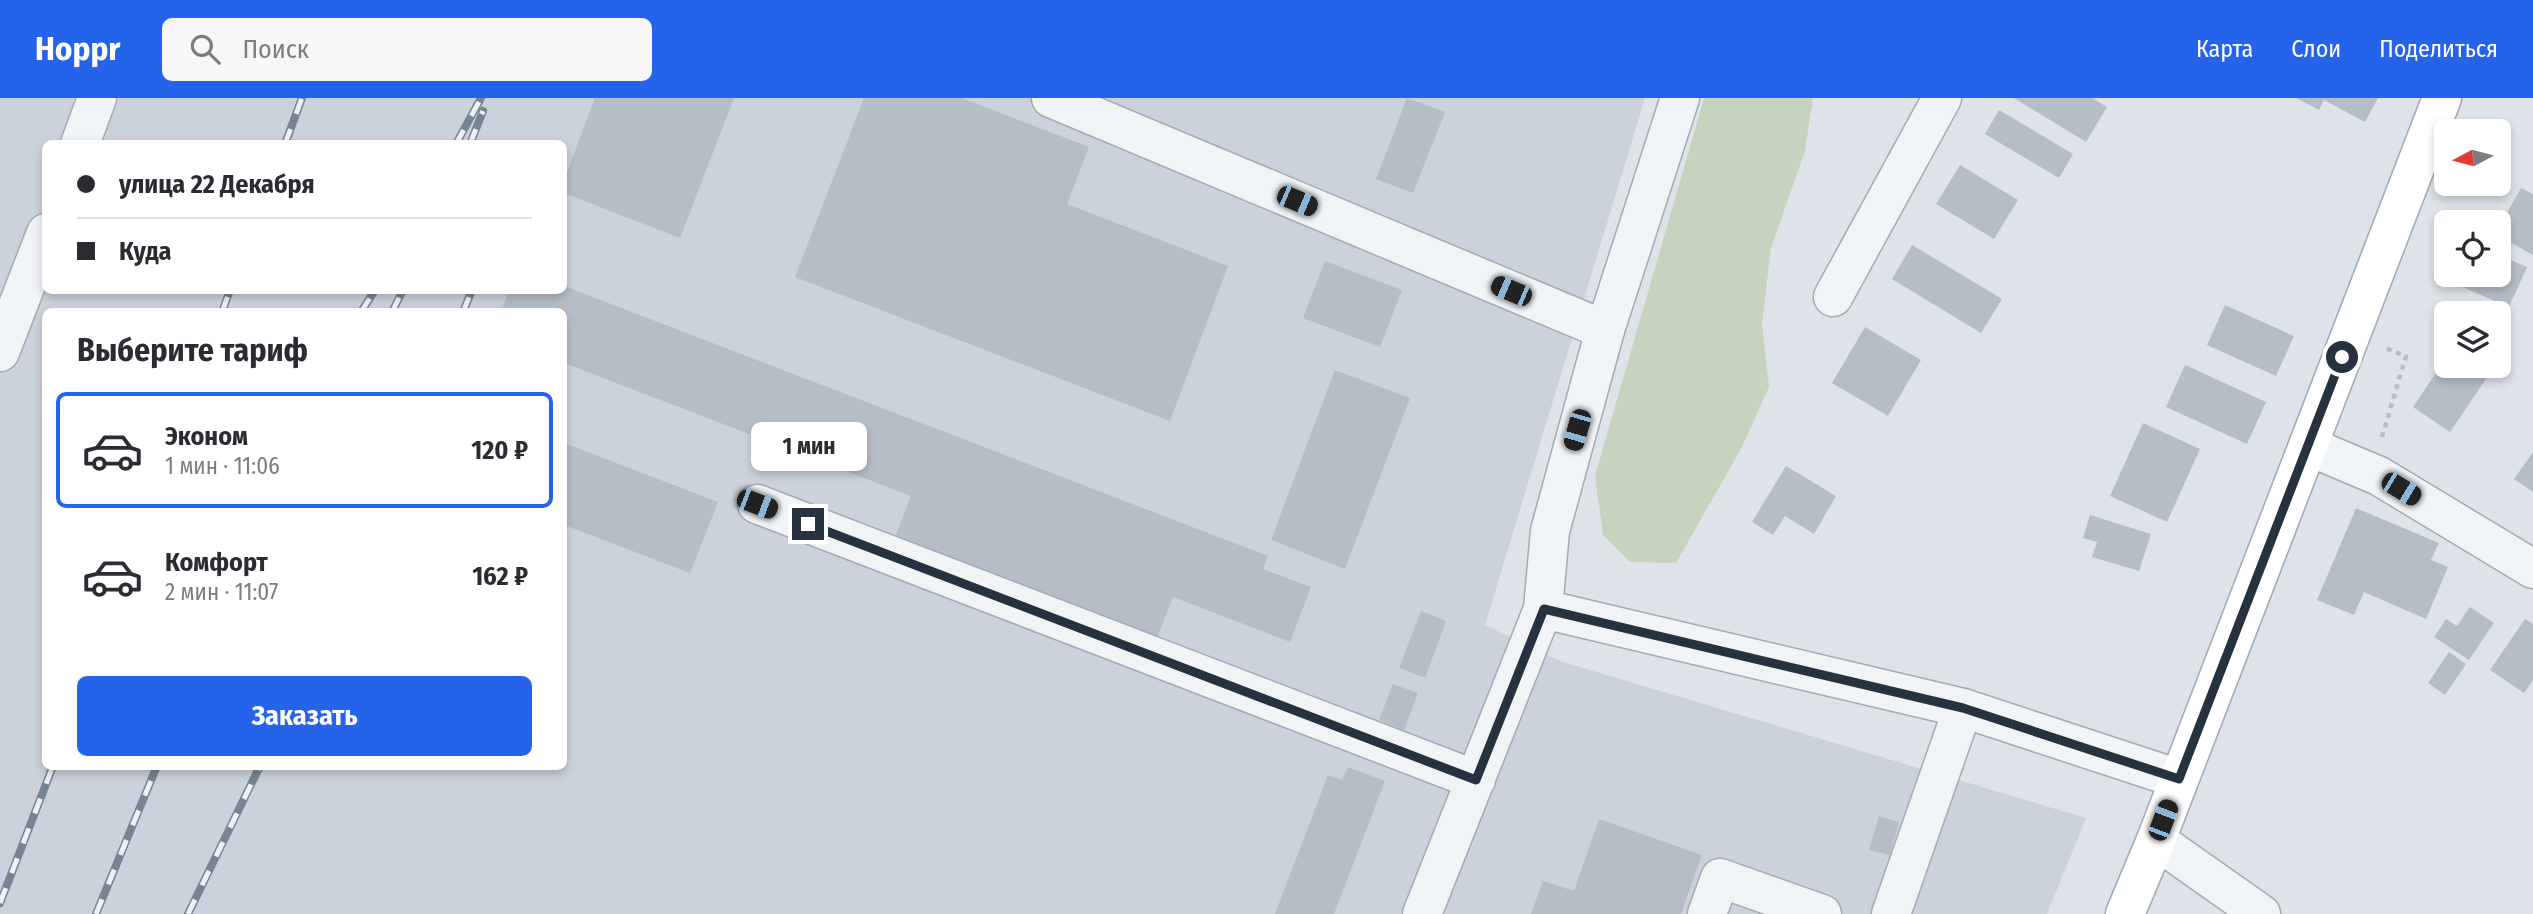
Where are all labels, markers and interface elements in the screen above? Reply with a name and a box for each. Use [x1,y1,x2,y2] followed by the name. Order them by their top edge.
[162,18,652,81] search box
[35,29,120,69] text: Hoppr
[186,30,224,68] icon: search
[242,34,309,65] text: Поиск
[2196,35,2253,63] text: Карта
[2291,35,2341,63] text: Слои
[2379,35,2498,63] text: Поделиться
[2434,119,2511,196] north arrow
[2434,119,2511,378] map controls
[119,169,315,200] text: улица 22 Декабря
[1274,183,1321,219] car
[2434,210,2511,287] button: locate
[119,236,172,267] text: Куда
[1488,273,1535,309] car
[2434,301,2511,378] button: layers
[77,331,308,369] text: Выберите тариф
[2326,341,2358,373] route start
[1562,407,1593,453] car
[81,419,144,482] icon: car
[165,421,248,452] text: Эконом
[750,422,866,472] callout: 1 мин
[782,432,836,460] text: 1 мин
[471,435,528,466] text: 120 ₽
[165,452,280,480] text: 1 мин · 11:06
[2378,469,2425,509] car
[734,487,781,521] car
[792,508,824,540] route end
[81,545,144,608] icon: car
[165,547,268,578] text: Комфорт
[472,561,528,592] text: 162 ₽
[165,578,278,606] text: 2 мин · 11:07
[77,676,532,756] button: Заказать
[2146,797,2181,843] car

